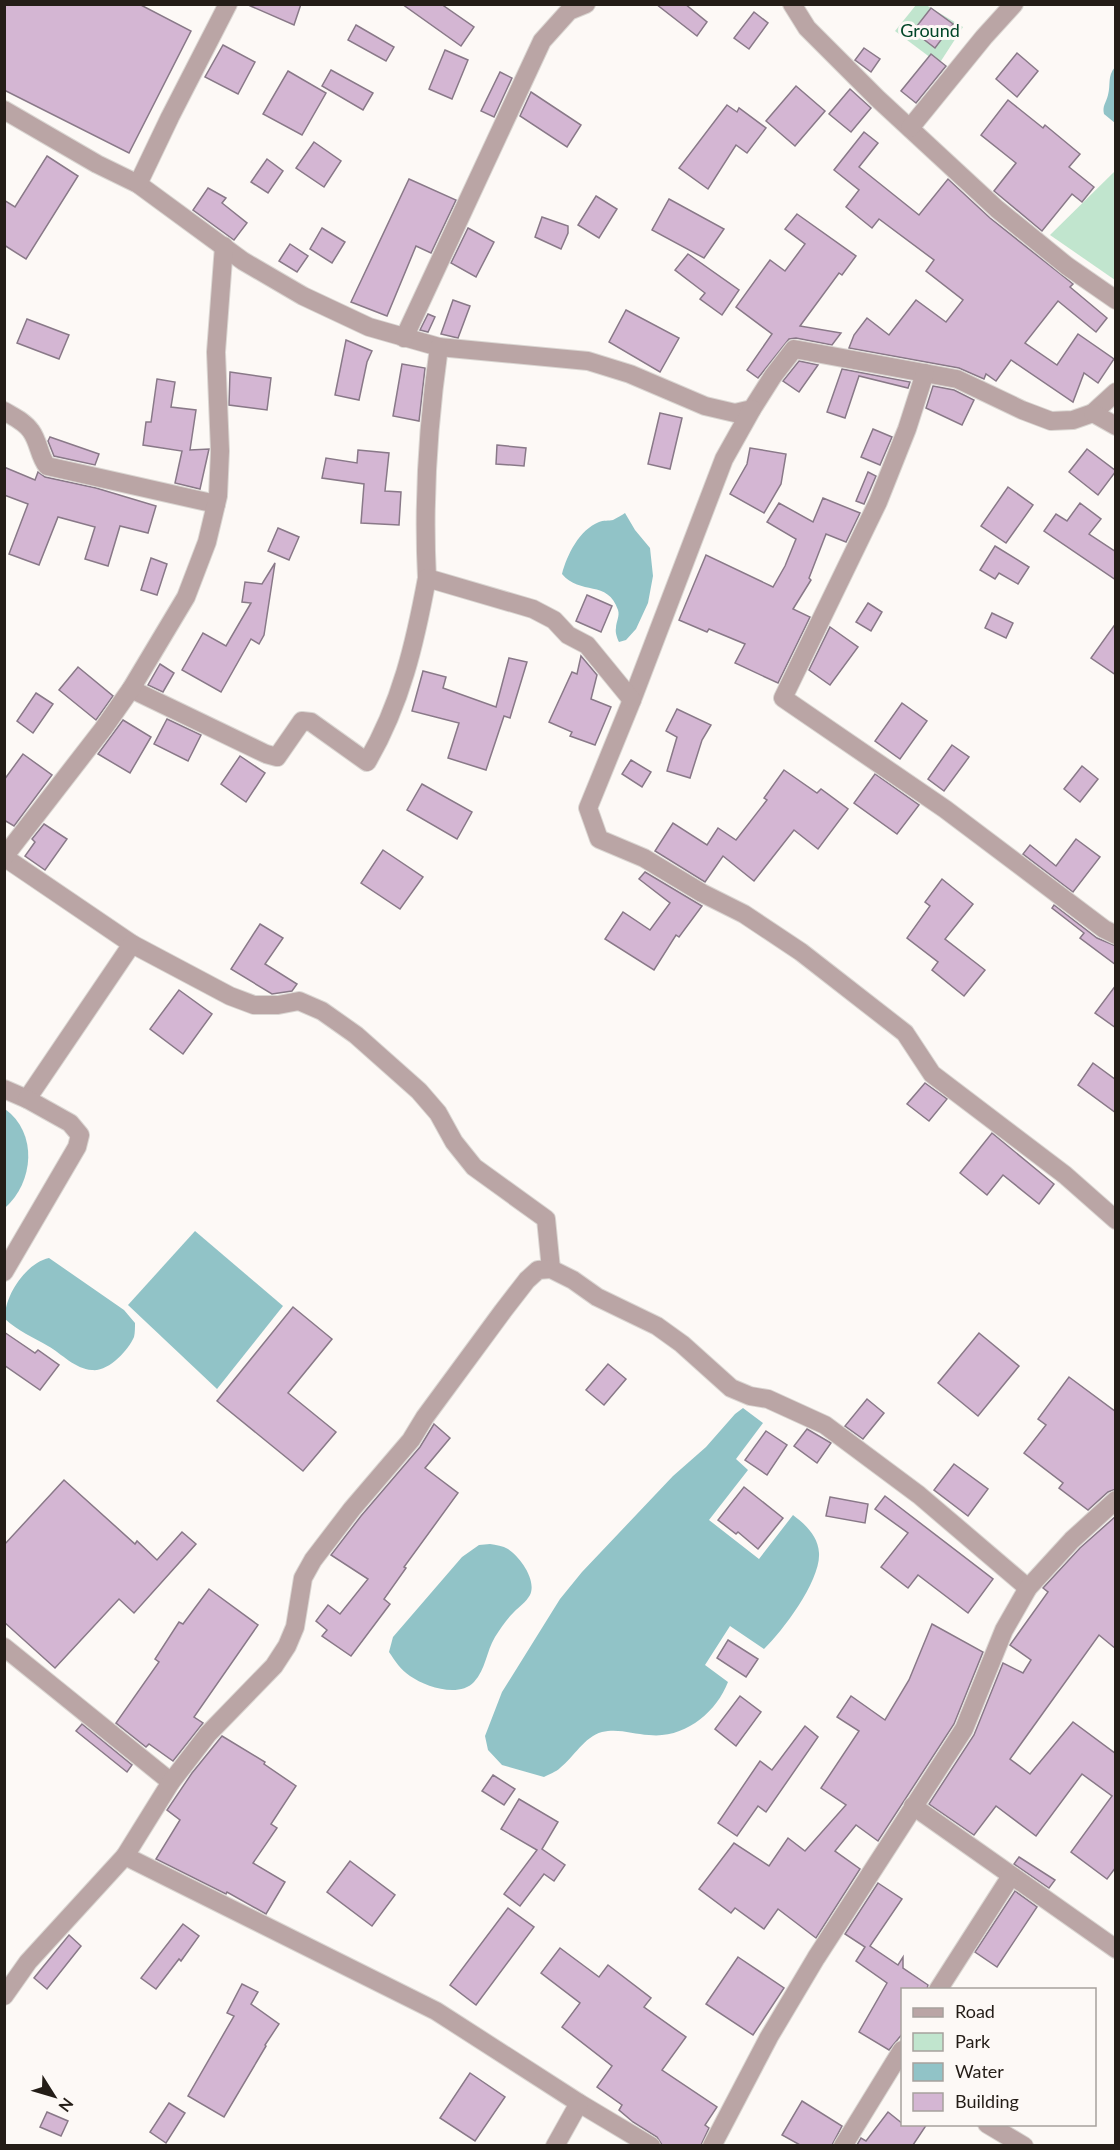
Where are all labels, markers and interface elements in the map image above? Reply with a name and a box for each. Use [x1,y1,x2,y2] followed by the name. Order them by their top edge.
[900,19,960,41] park label: Ground
[901,1988,1096,2126] legend
[955,2000,995,2022] text: Road
[955,2030,991,2052] text: Park
[955,2060,1004,2082] text: Water
[24,2066,84,2126] north arrow
[955,2090,1019,2112] text: Building
[55,2095,78,2116] text: N

